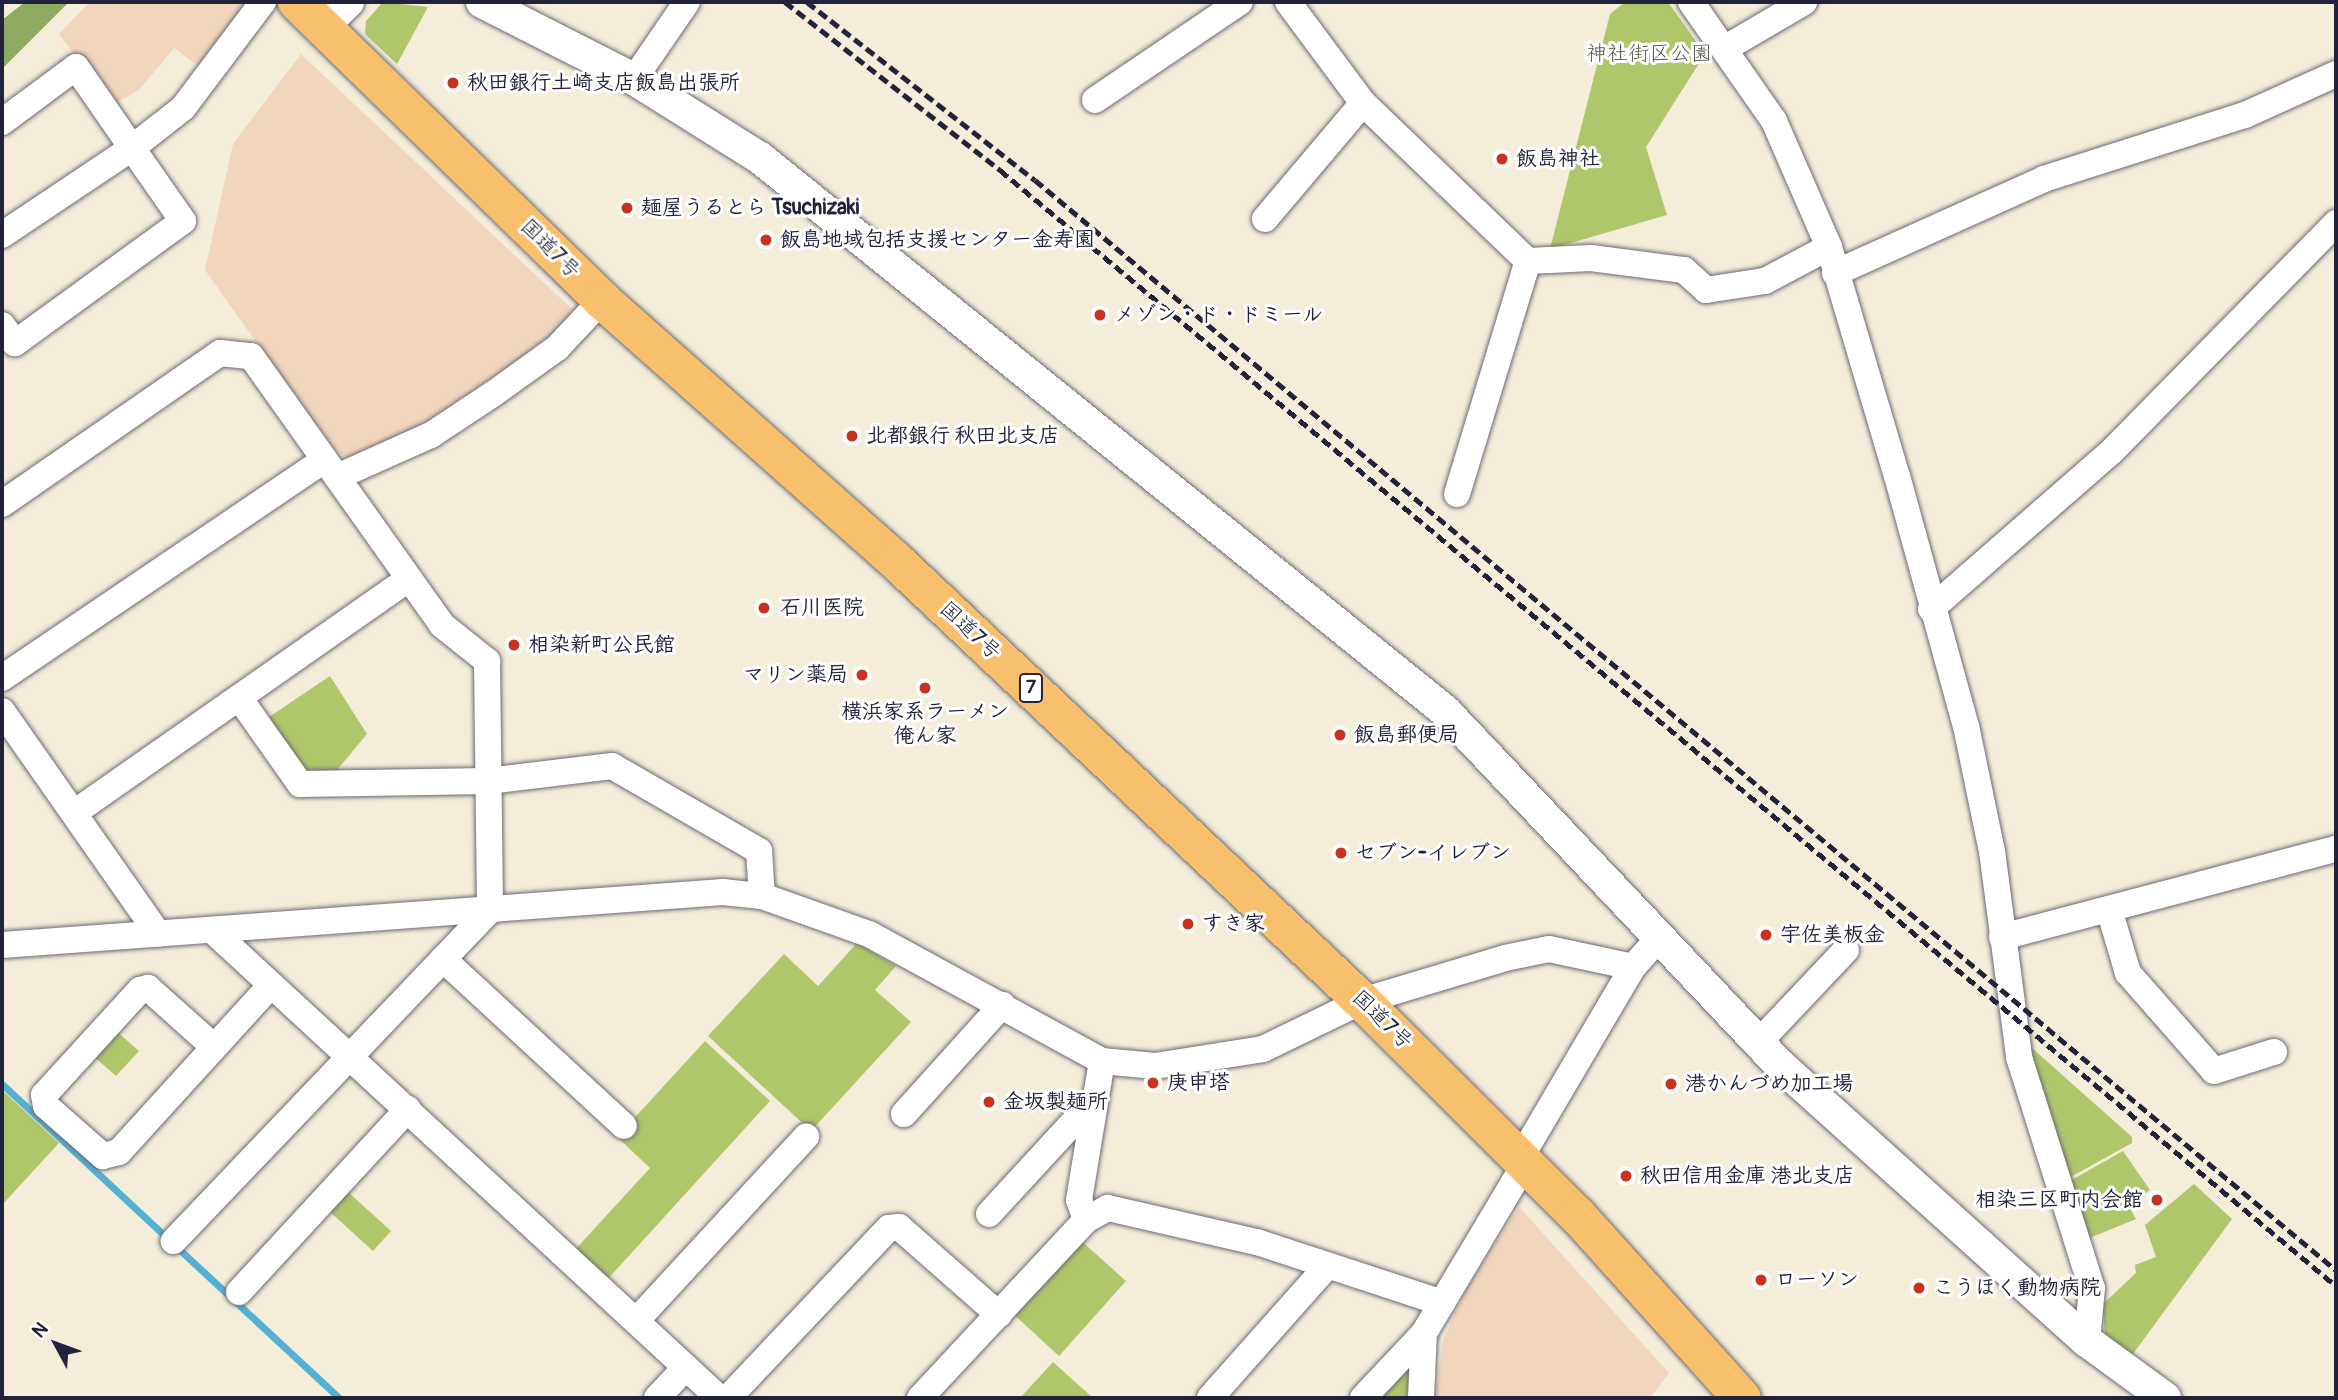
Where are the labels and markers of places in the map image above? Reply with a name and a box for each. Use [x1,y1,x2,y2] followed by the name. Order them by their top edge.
[467,70,740,96] place label: 秋田銀行土崎支店飯島出張所
[445,75,461,91] marker: 秋田銀行土崎支店飯島出張所
[1516,146,1600,172] place label: 飯島神社
[1494,151,1510,167] marker: 飯島神社
[641,195,859,221] place label: 麺屋うるとら Tsuchizaki
[619,200,635,216] marker: 麺屋うるとら Tsuchizaki
[780,227,1095,253] place label: 飯島地域包括支援センター金寿園
[758,232,774,248] marker: 飯島地域包括支援センター金寿園
[1114,302,1324,328] place label: メゾン・ド・ドミール
[1092,307,1108,323] marker: メゾン・ド・ドミール
[866,423,1060,449] place label: 北都銀行 秋田北支店
[844,428,860,444] marker: 北都銀行 秋田北支店
[780,595,864,621] place label: 石川医院
[754,598,774,618] marker: 石川医院
[528,632,675,658] place label: 相染新町公民館
[506,637,522,653] marker: 相染新町公民館
[743,662,848,688] place label: マリン薬局
[854,667,870,683] marker: マリン薬局
[917,680,933,696] marker: 横浜家系ラーメン 俺ん家
[841,699,1009,749] place label: 横浜家系ラーメン 俺ん家
[1354,722,1459,748] place label: 飯島郵便局
[1332,727,1348,743] marker: 飯島郵便局
[1355,840,1511,866] place label: セブン-イレブン
[1333,845,1349,861] marker: セブン-イレブン
[1202,911,1265,937] place label: すき家
[1180,916,1196,932] marker: すき家
[1780,922,1885,948] place label: 宇佐美板金
[1758,927,1774,943] marker: 宇佐美板金
[1167,1070,1230,1096] place label: 庚申塔
[1685,1071,1853,1097] place label: 港かんづめ加工場
[1145,1075,1161,1091] marker: 庚申塔
[1663,1076,1679,1092] marker: 港かんづめ加工場
[1003,1089,1108,1115] place label: 金坂製麺所
[981,1094,997,1110] marker: 金坂製麺所
[1640,1163,1855,1189] place label: 秋田信用金庫 港北支店
[1618,1168,1634,1184] marker: 秋田信用金庫 港北支店
[1975,1187,2143,1213] place label: 相染三区町内会館
[2149,1192,2165,1208] marker: 相染三区町内会館
[1775,1267,1859,1293] place label: ローソン
[1753,1272,1769,1288] marker: ローソン
[1933,1275,2101,1301] place label: こうほく動物病院
[1911,1280,1927,1296] marker: こうほく動物病院

